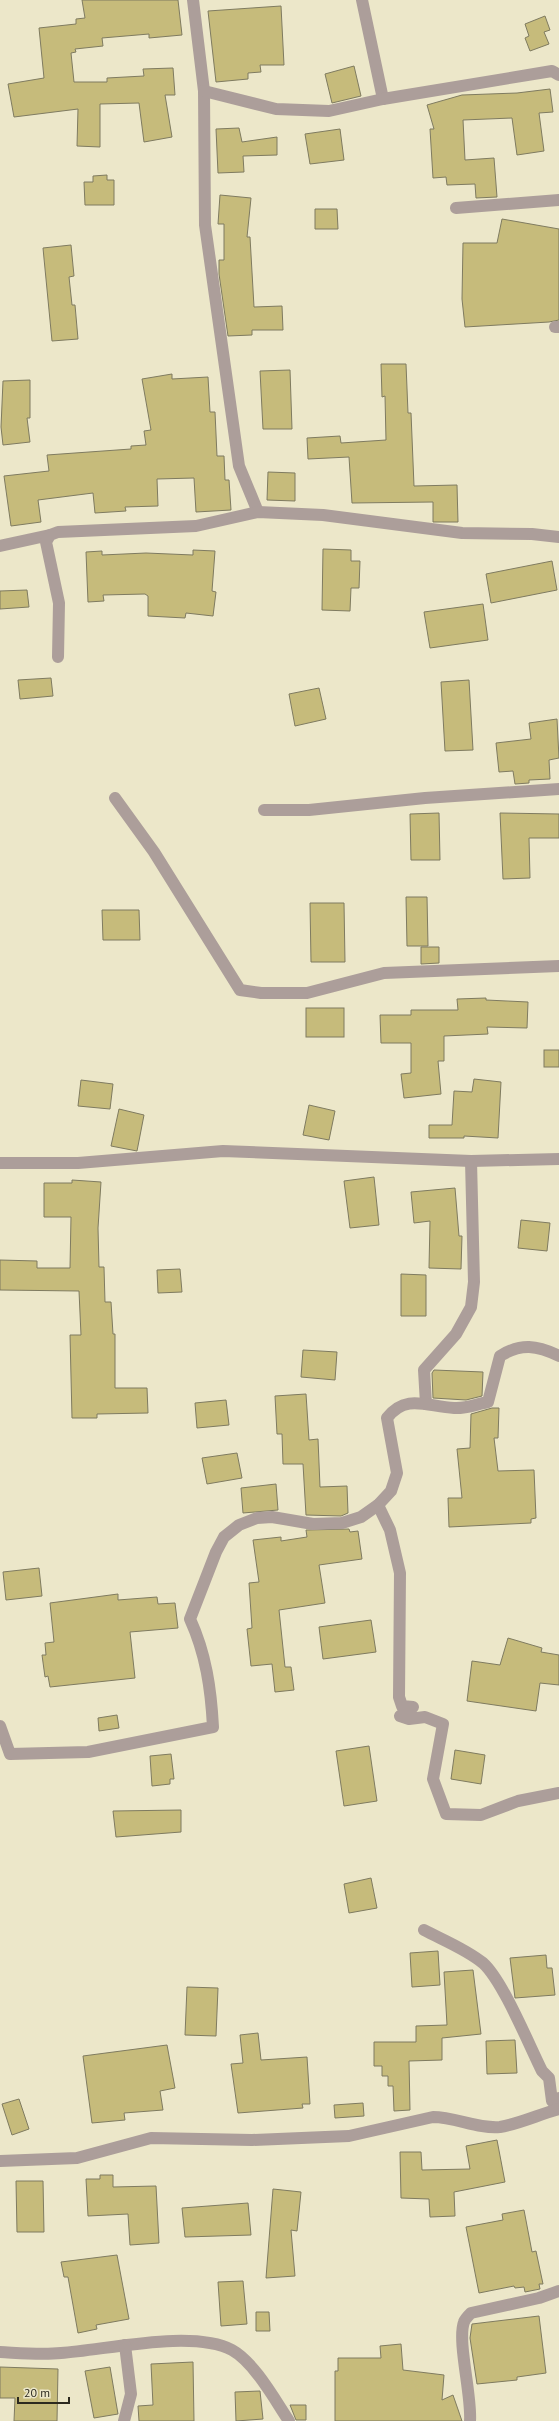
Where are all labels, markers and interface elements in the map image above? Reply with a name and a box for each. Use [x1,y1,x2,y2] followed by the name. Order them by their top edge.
[18,2379,69,2405] scale bar
[24,2385,50,2400] text: 20 m

